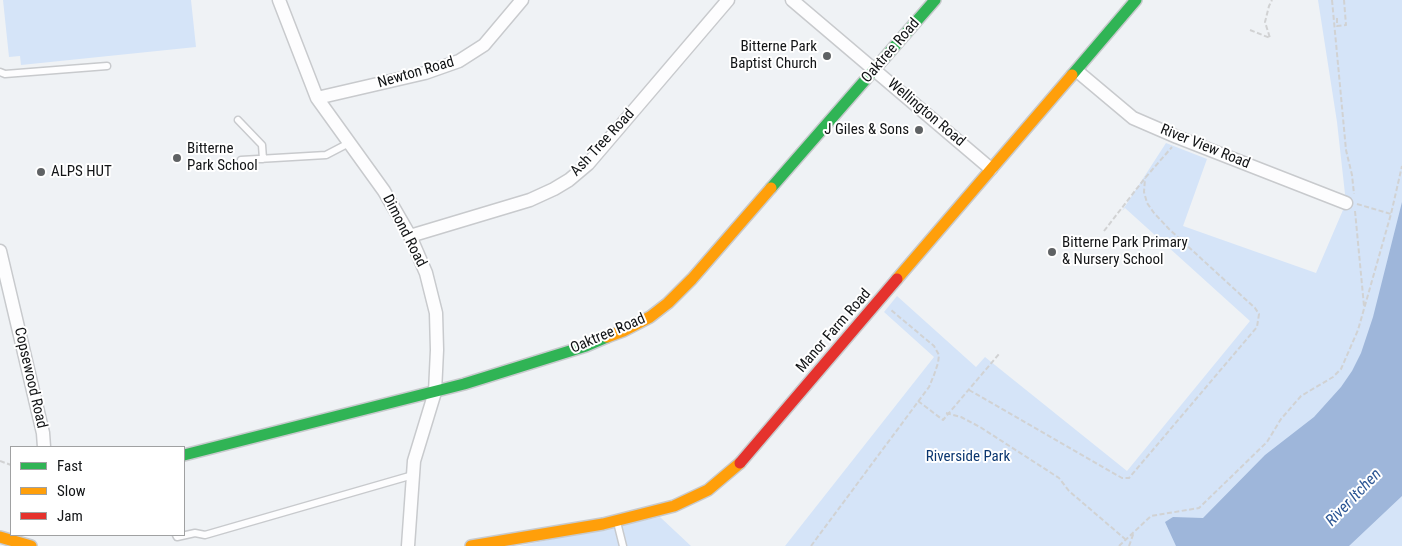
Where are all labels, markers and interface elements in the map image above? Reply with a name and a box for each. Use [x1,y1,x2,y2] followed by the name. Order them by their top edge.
[858,15,924,87] street label: Oaktree Road
[730,38,817,73] place label: Bitterne Park Baptist Church
[821,50,833,62] marker: Bitterne Park Baptist Church
[376,53,456,93] street label: Newton Road
[883,75,969,151] street label: Wellington Road
[567,106,639,180] street label: Ash Tree Road
[824,121,909,139] place label: J Giles & Sons
[1158,121,1252,173] street label: River View Road
[913,124,925,136] marker: J Giles & Sons
[187,140,258,175] place label: Bitterne Park School
[171,152,183,164] marker: Bitterne Park School
[51,163,112,181] place label: ALPS HUT
[35,166,47,178] marker: ALPS HUT
[378,192,430,270] street label: Dimond Road
[1062,234,1188,269] place label: Bitterne Park Primary & Nursery School
[1046,246,1058,258] marker: Bitterne Park Primary & Nursery School
[793,286,875,376] street label: Manor Farm Road
[568,310,648,358] street label: Oaktree Road
[10,326,50,430] street label: Copsewood Road
[10,446,185,536] legend
[926,448,1010,466] park label: Riverside Park
[57,457,82,475] text: Fast
[1322,465,1386,531] water label: River Itchen
[57,482,86,500] text: Slow
[57,507,83,525] text: Jam

